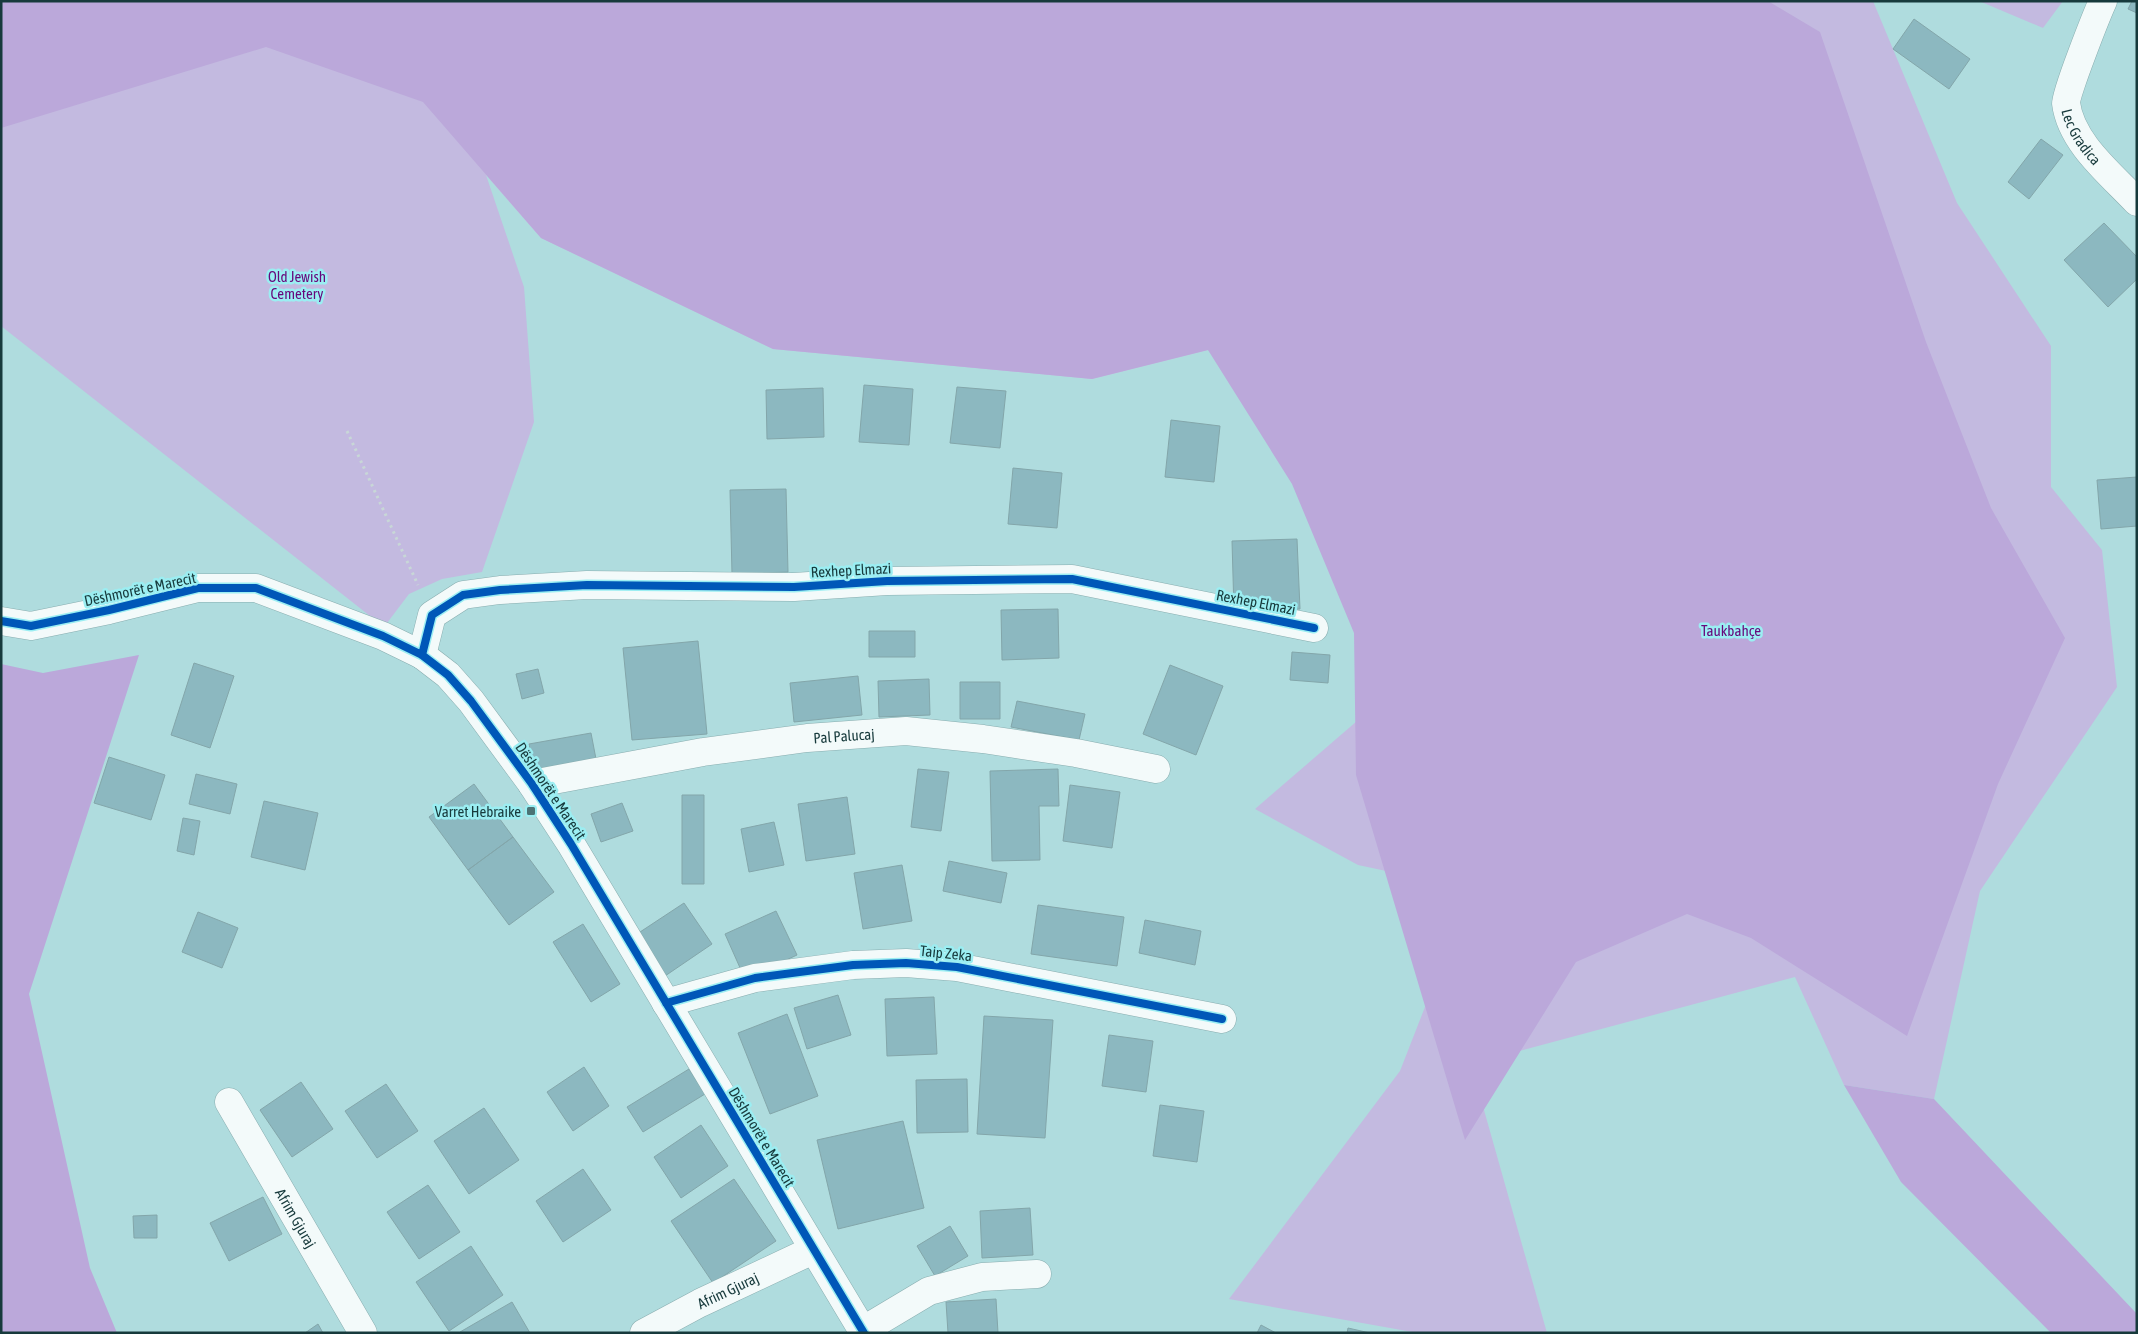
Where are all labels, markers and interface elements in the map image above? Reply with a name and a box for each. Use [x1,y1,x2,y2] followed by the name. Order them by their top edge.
[2059,107,2105,168] street label: Lec Gradica
[268,268,326,302] park label: Old Jewish Cemetery
[810,559,892,581] street label: Rexhep Elmazi
[83,569,197,609] street label: Dëshmorët e Marecit
[1215,586,1297,618] street label: Rexhep Elmazi
[1701,622,1761,639] park label: Taukbahçe
[813,725,875,746] street label: Pal Palucaj
[512,739,590,843] street label: Dëshmorët e Marecit
[435,803,521,820] place label: Varret Hebraike
[525,805,537,817] marker: Varret Hebraike
[919,942,973,964] street label: Taip Zeka
[725,1084,799,1190] street label: Dëshmorët e Marecit
[272,1185,320,1251] street label: Afrim Gjuraj
[694,1268,761,1312] street label: Afrim Gjuraj

